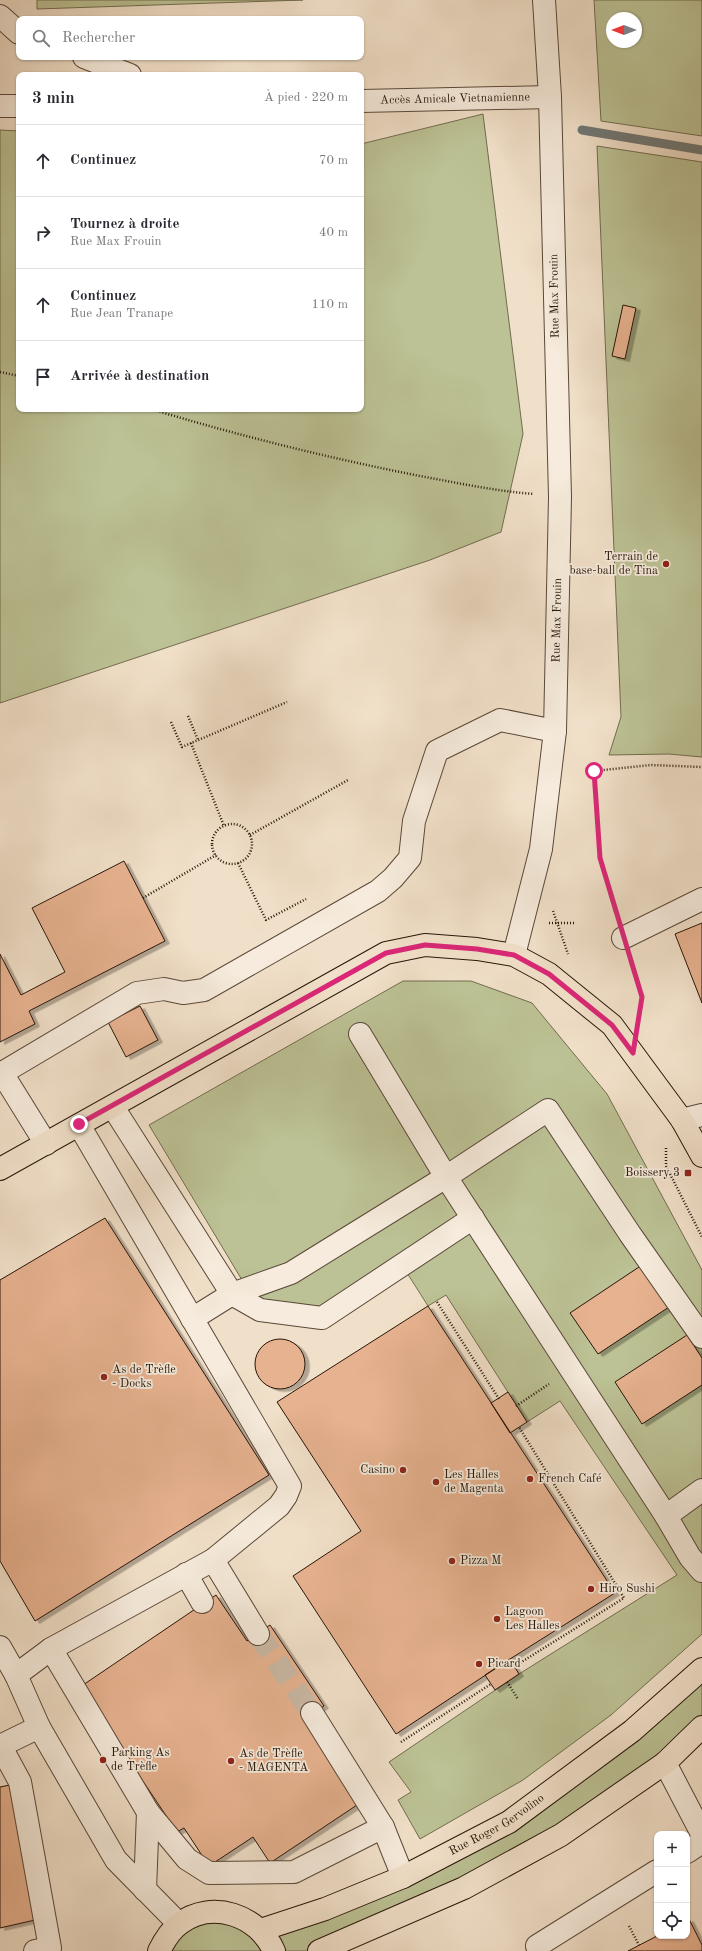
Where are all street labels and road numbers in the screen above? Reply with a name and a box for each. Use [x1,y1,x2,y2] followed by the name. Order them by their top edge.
[380,91,531,107] street label: Accès Amicale Vietnamienne
[548,253,562,338] street label: Rue Max Frouin
[550,577,564,663] street label: Rue Max Frouin
[447,1792,547,1858] street label: Rue Roger Gervolino

